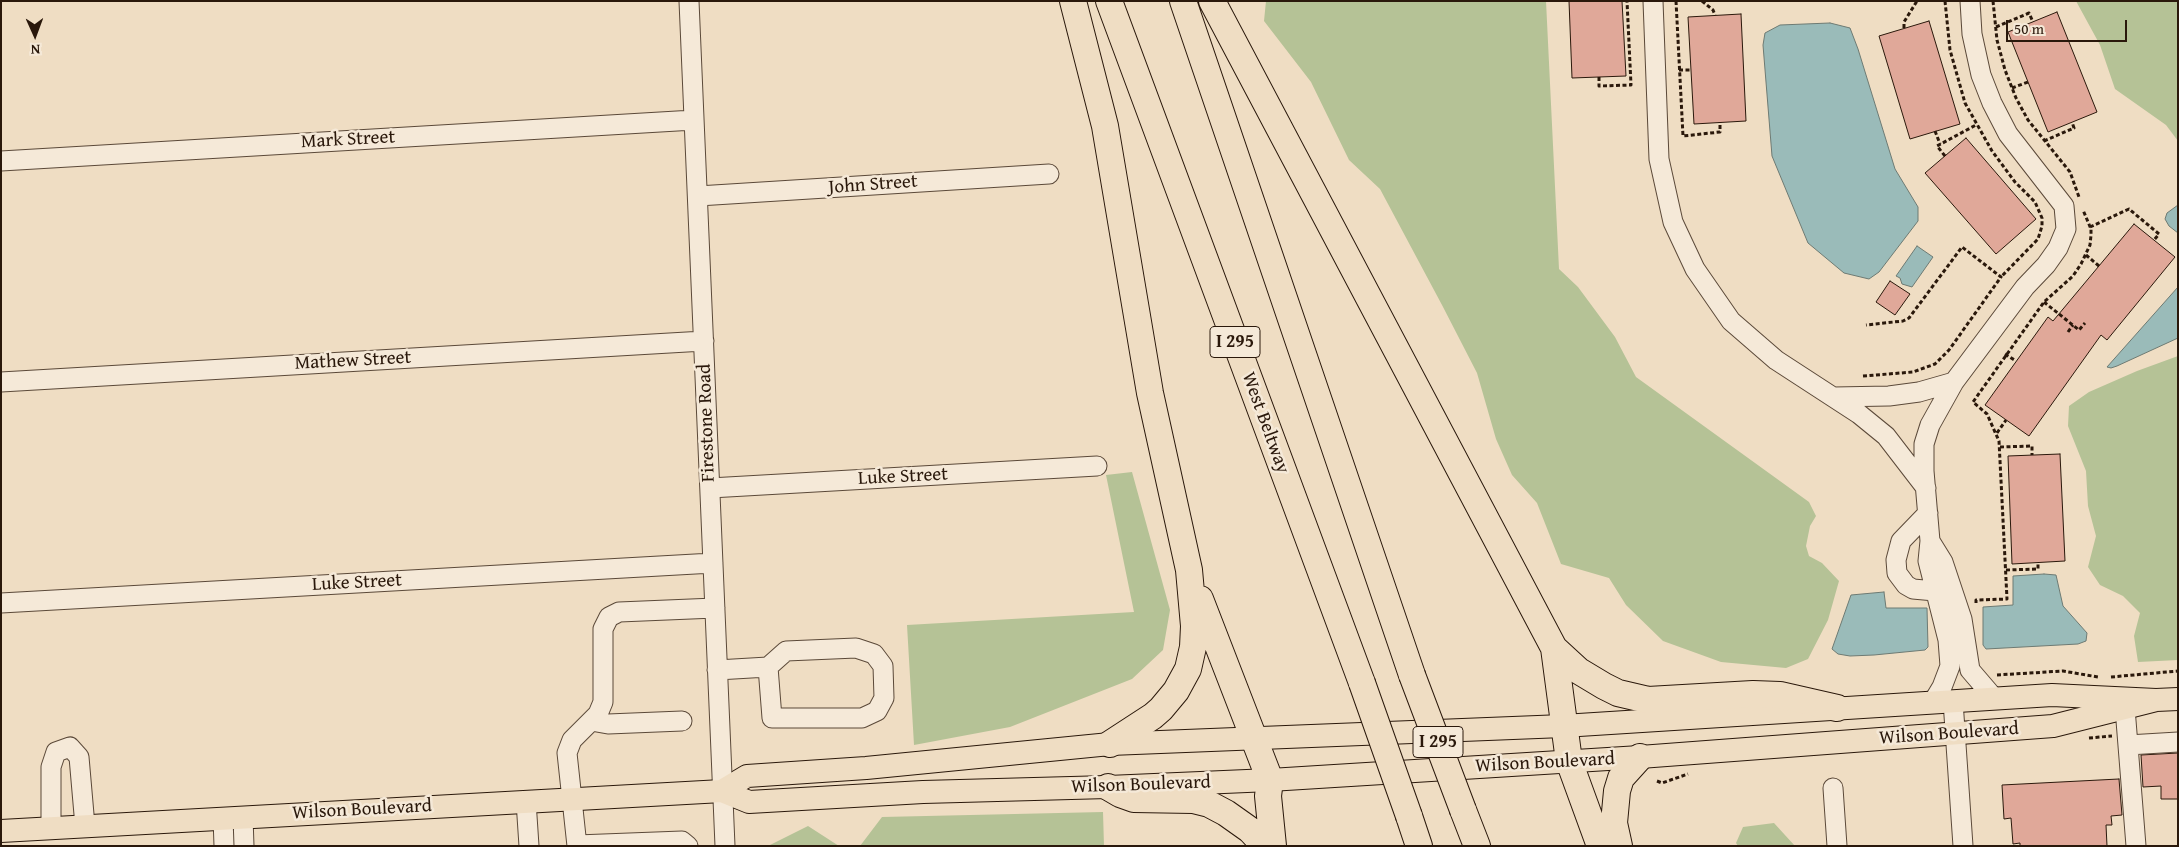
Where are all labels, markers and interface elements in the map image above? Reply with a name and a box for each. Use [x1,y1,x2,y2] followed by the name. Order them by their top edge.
[10,10,60,60] north arrow
[2009,10,2130,42] scale bar
[2014,18,2044,39] text: 50 m
[31,40,41,60] text: N
[300,126,396,154] street label: Mark Street
[828,171,918,199] street label: John Street
[1210,327,1260,358] road number: I 295
[294,347,412,375] street label: Mathew Street
[694,363,720,483] street label: Firestone Road
[1236,369,1294,477] street label: West Beltway
[857,463,949,491] street label: Luke Street
[311,569,403,597] street label: Luke Street
[1878,718,2020,750] street label: Wilson Boulevard
[1413,726,1463,758] road number: I 295
[1475,748,1615,778] street label: Wilson Boulevard
[1071,771,1211,799] street label: Wilson Boulevard
[292,795,432,825] street label: Wilson Boulevard

